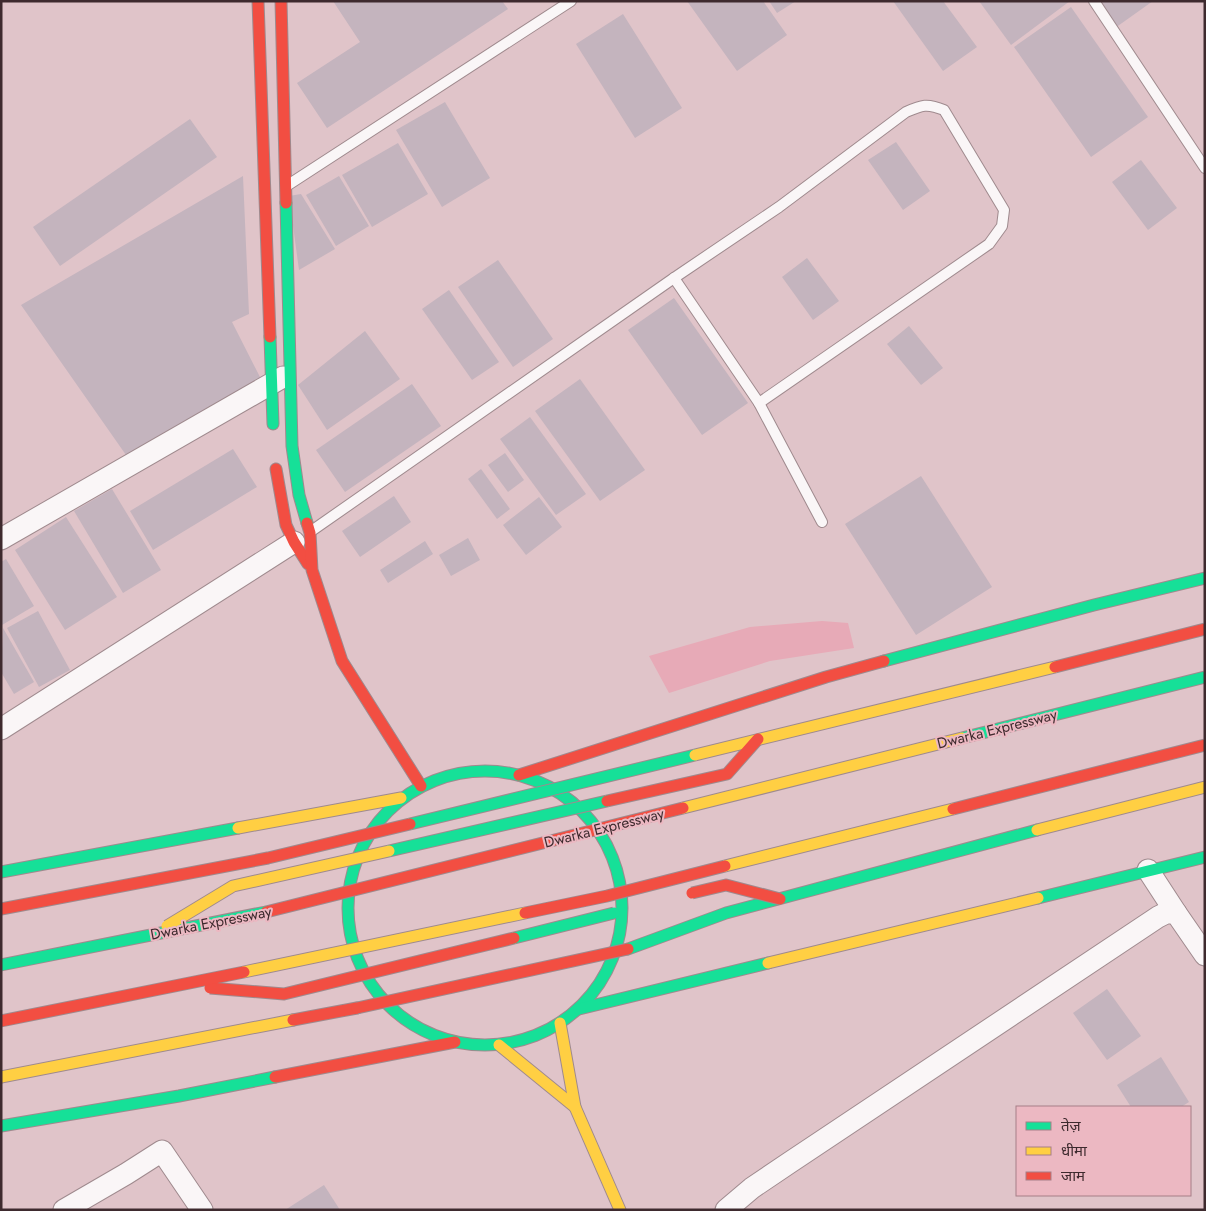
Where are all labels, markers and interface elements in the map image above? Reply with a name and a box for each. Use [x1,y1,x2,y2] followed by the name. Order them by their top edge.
[935,703,1060,755] street label: Dwarka Expressway
[542,802,667,854] street label: Dwarka Expressway
[149,900,274,946] street label: Dwarka Expressway
[1016,1106,1191,1196] legend
[1061,1115,1082,1137] text: तेज़
[1061,1140,1088,1162] text: धीमा
[1061,1165,1086,1187] text: जाम

